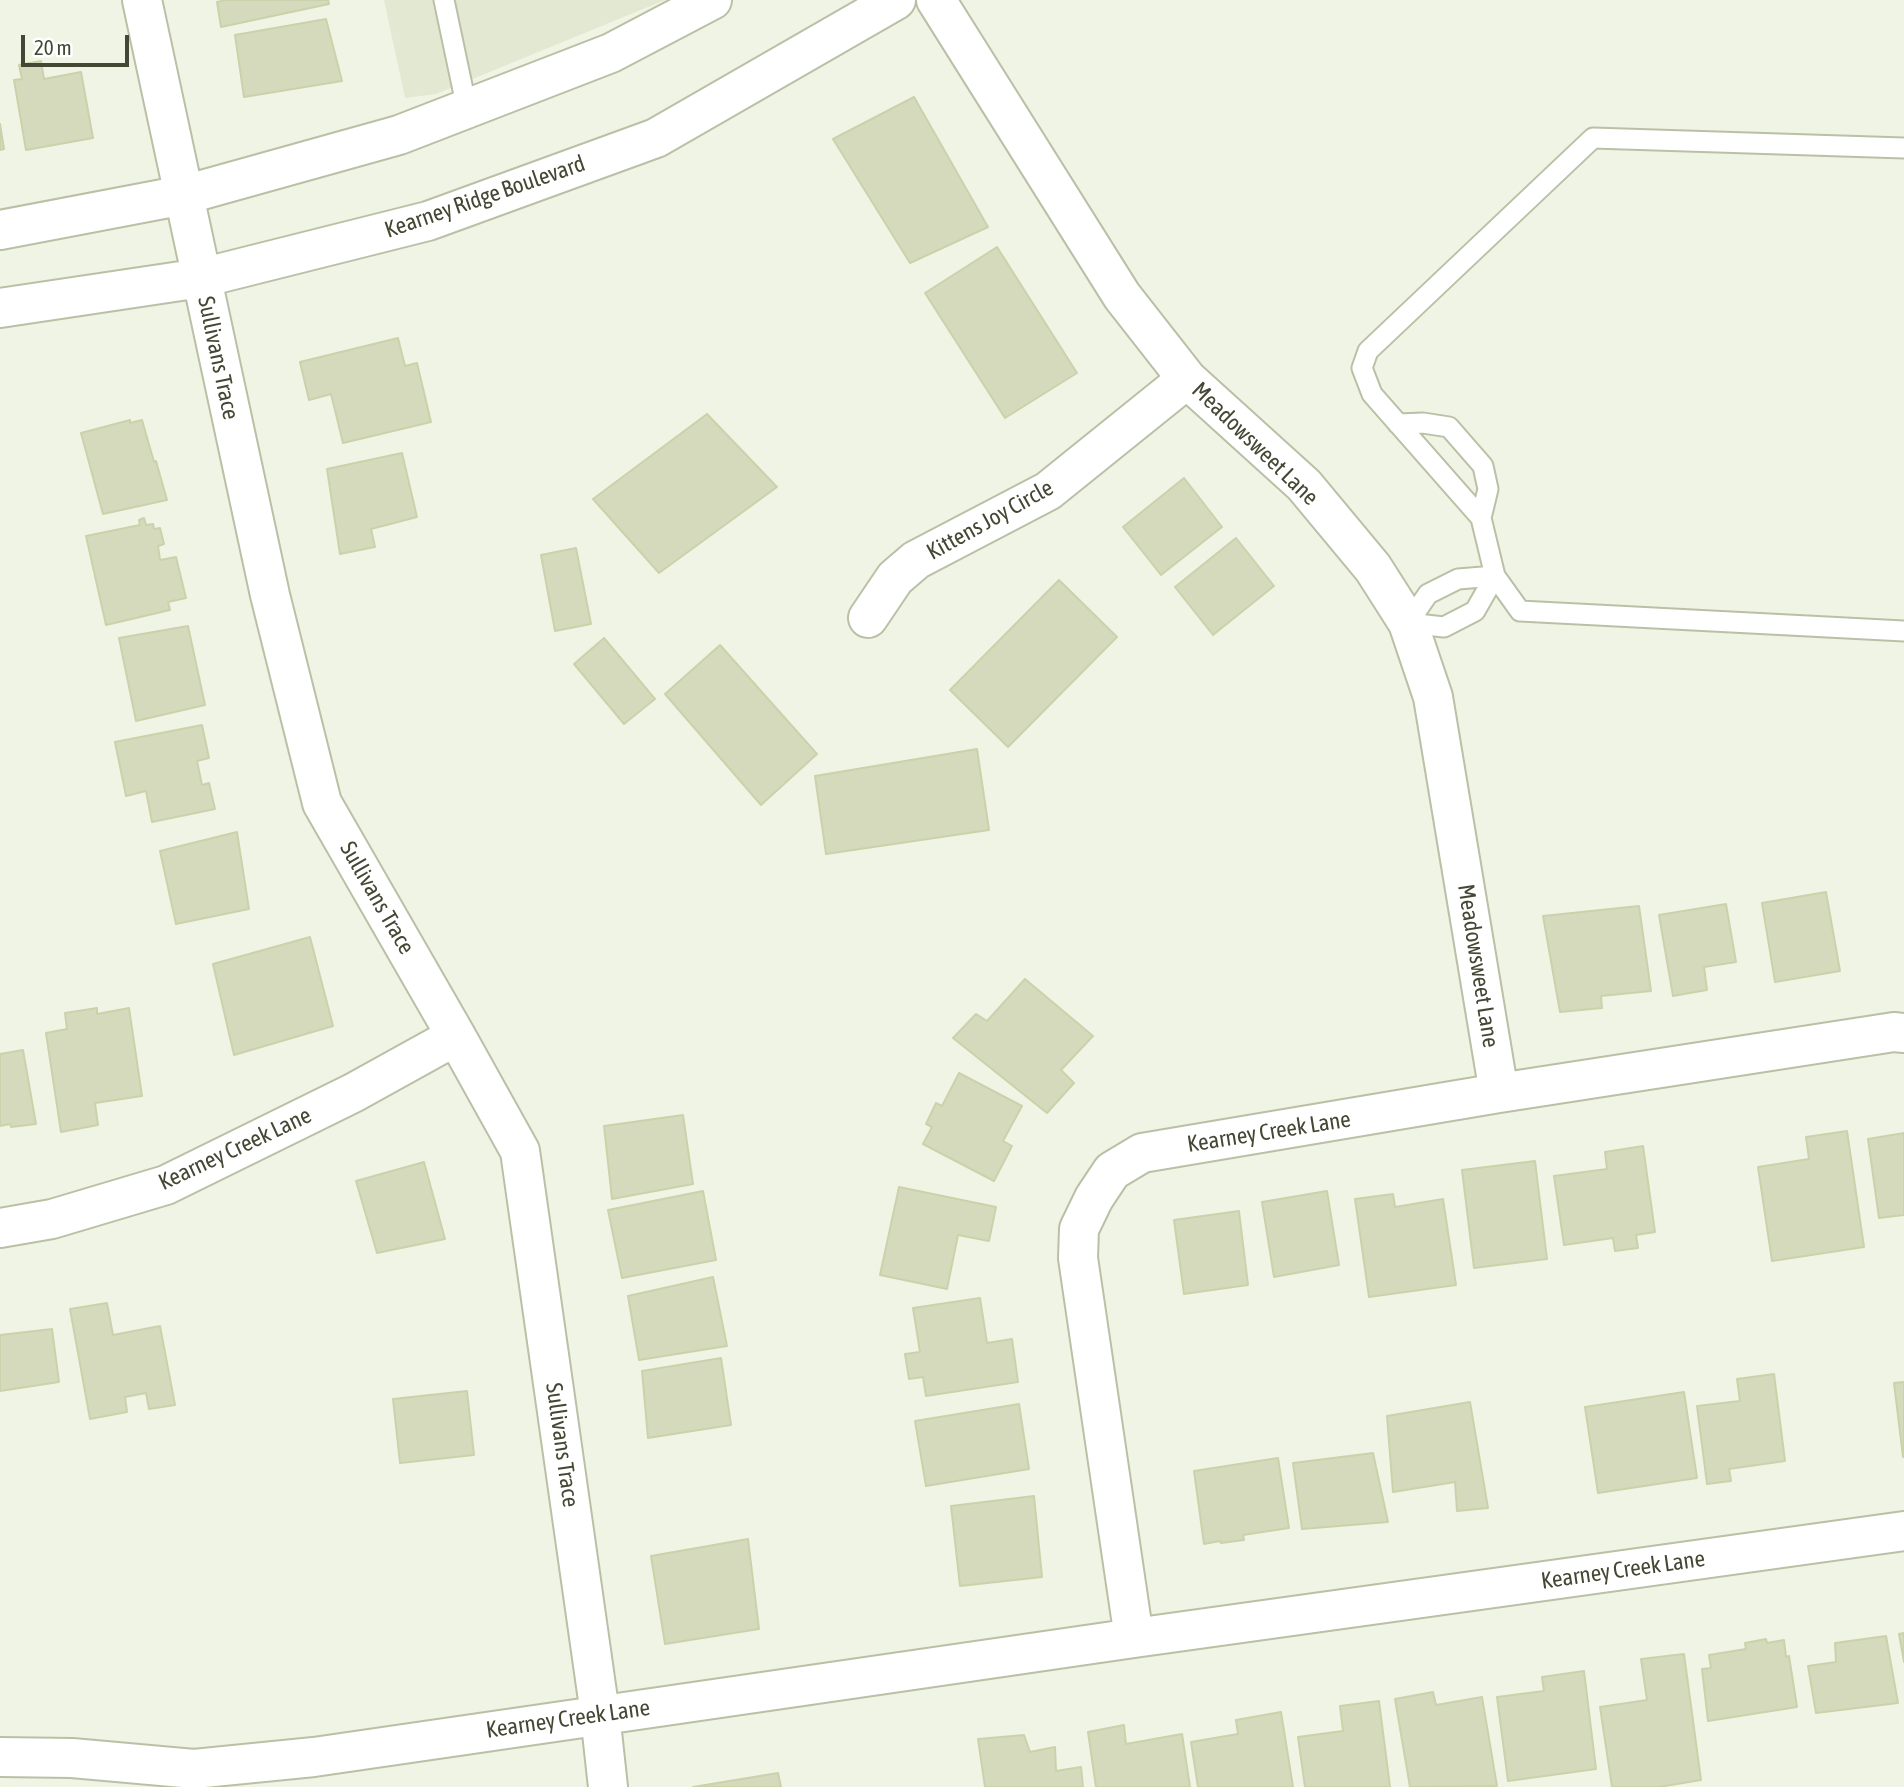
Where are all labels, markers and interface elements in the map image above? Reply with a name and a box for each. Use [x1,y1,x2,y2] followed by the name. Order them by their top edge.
[24,21,133,65] scale bar
[34,35,72,59] text: 20 m
[381,150,589,244] street label: Kearney Ridge Boulevard
[191,294,245,422] street label: Sullivans Trace
[1186,377,1324,511] street label: Meadowsweet Lane
[922,474,1058,566] street label: Kittens Joy Circle
[334,837,420,959] street label: Sullivans Trace
[1451,882,1505,1050] street label: Meadowsweet Lane
[154,1102,316,1196] street label: Kearney Creek Lane
[1185,1105,1353,1159] street label: Kearney Creek Lane
[540,1381,584,1509] street label: Sullivans Trace
[1539,1545,1707,1595] street label: Kearney Creek Lane
[484,1694,652,1744] street label: Kearney Creek Lane

